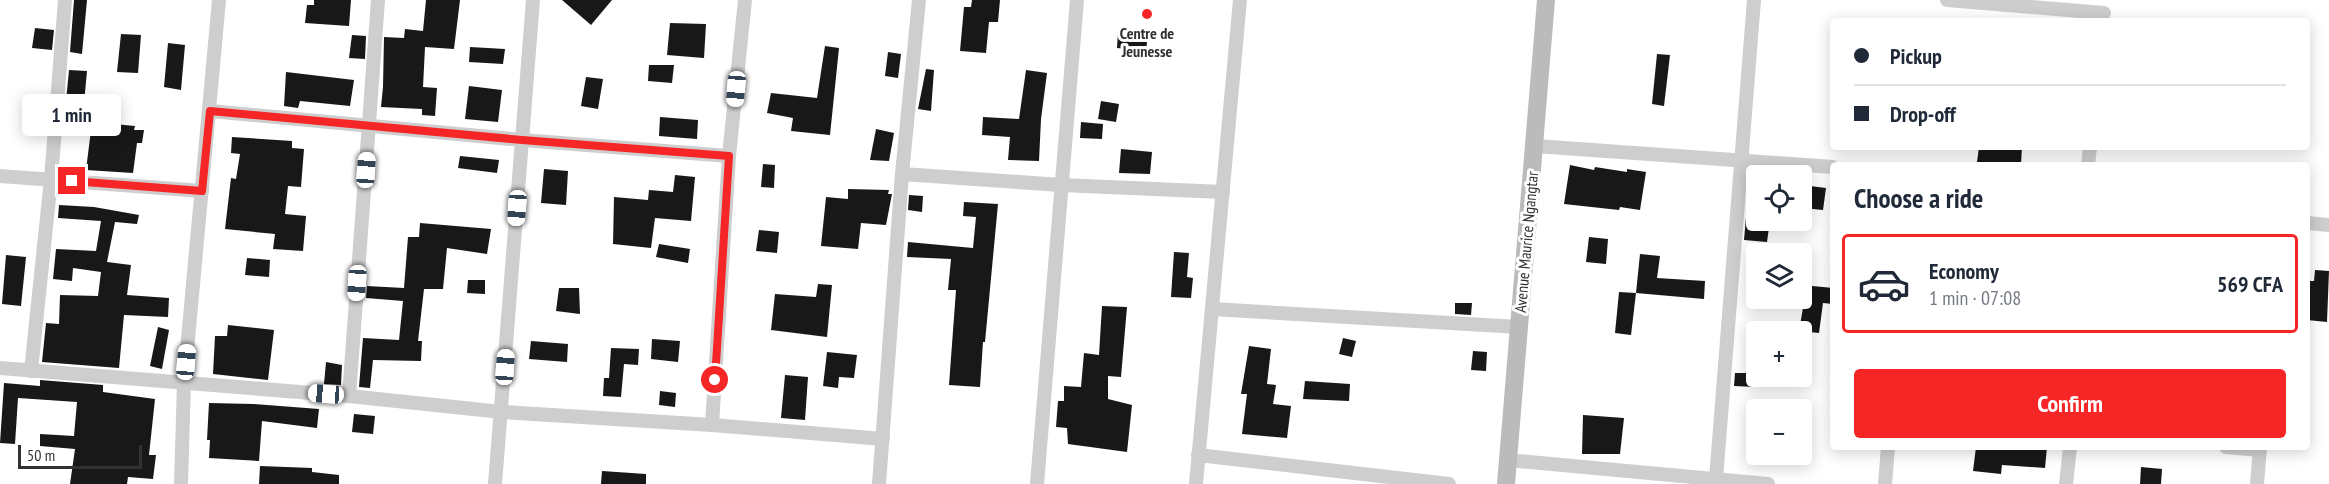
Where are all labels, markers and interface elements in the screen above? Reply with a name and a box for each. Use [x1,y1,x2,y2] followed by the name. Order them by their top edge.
[1140,7,1154,21] marker: Centre de Jeunesse
[1120,23,1174,61] place label: Centre de Jeunesse
[1890,42,1942,70] text: Pickup
[725,70,747,108] car
[22,94,122,136] callout: 1 min
[1890,100,1956,128] text: Drop-off
[51,102,92,128] text: 1 min
[356,151,376,189] car
[1746,165,1812,465] map controls
[1746,165,1812,231] button: locate
[58,167,85,194] route end
[1510,170,1542,313] street label: Avenue Maurice Ngangtar
[1854,181,1983,215] text: Choose a ride
[507,189,527,227] car
[1746,243,1812,309] button: layers
[1857,257,1911,311] icon: car
[1929,257,1999,285] text: Economy
[347,264,367,302] car
[2217,270,2283,298] text: 569 CFA
[1929,285,2021,311] text: 1 min · 07:08
[1746,321,1812,387] button: +
[175,343,197,381] car
[495,348,515,386] car
[701,366,728,393] route start
[1854,369,2286,438] button: Confirm
[307,384,345,404] car
[1746,399,1812,465] button: −
[18,442,142,470] scale bar
[27,445,55,465] text: 50 m

